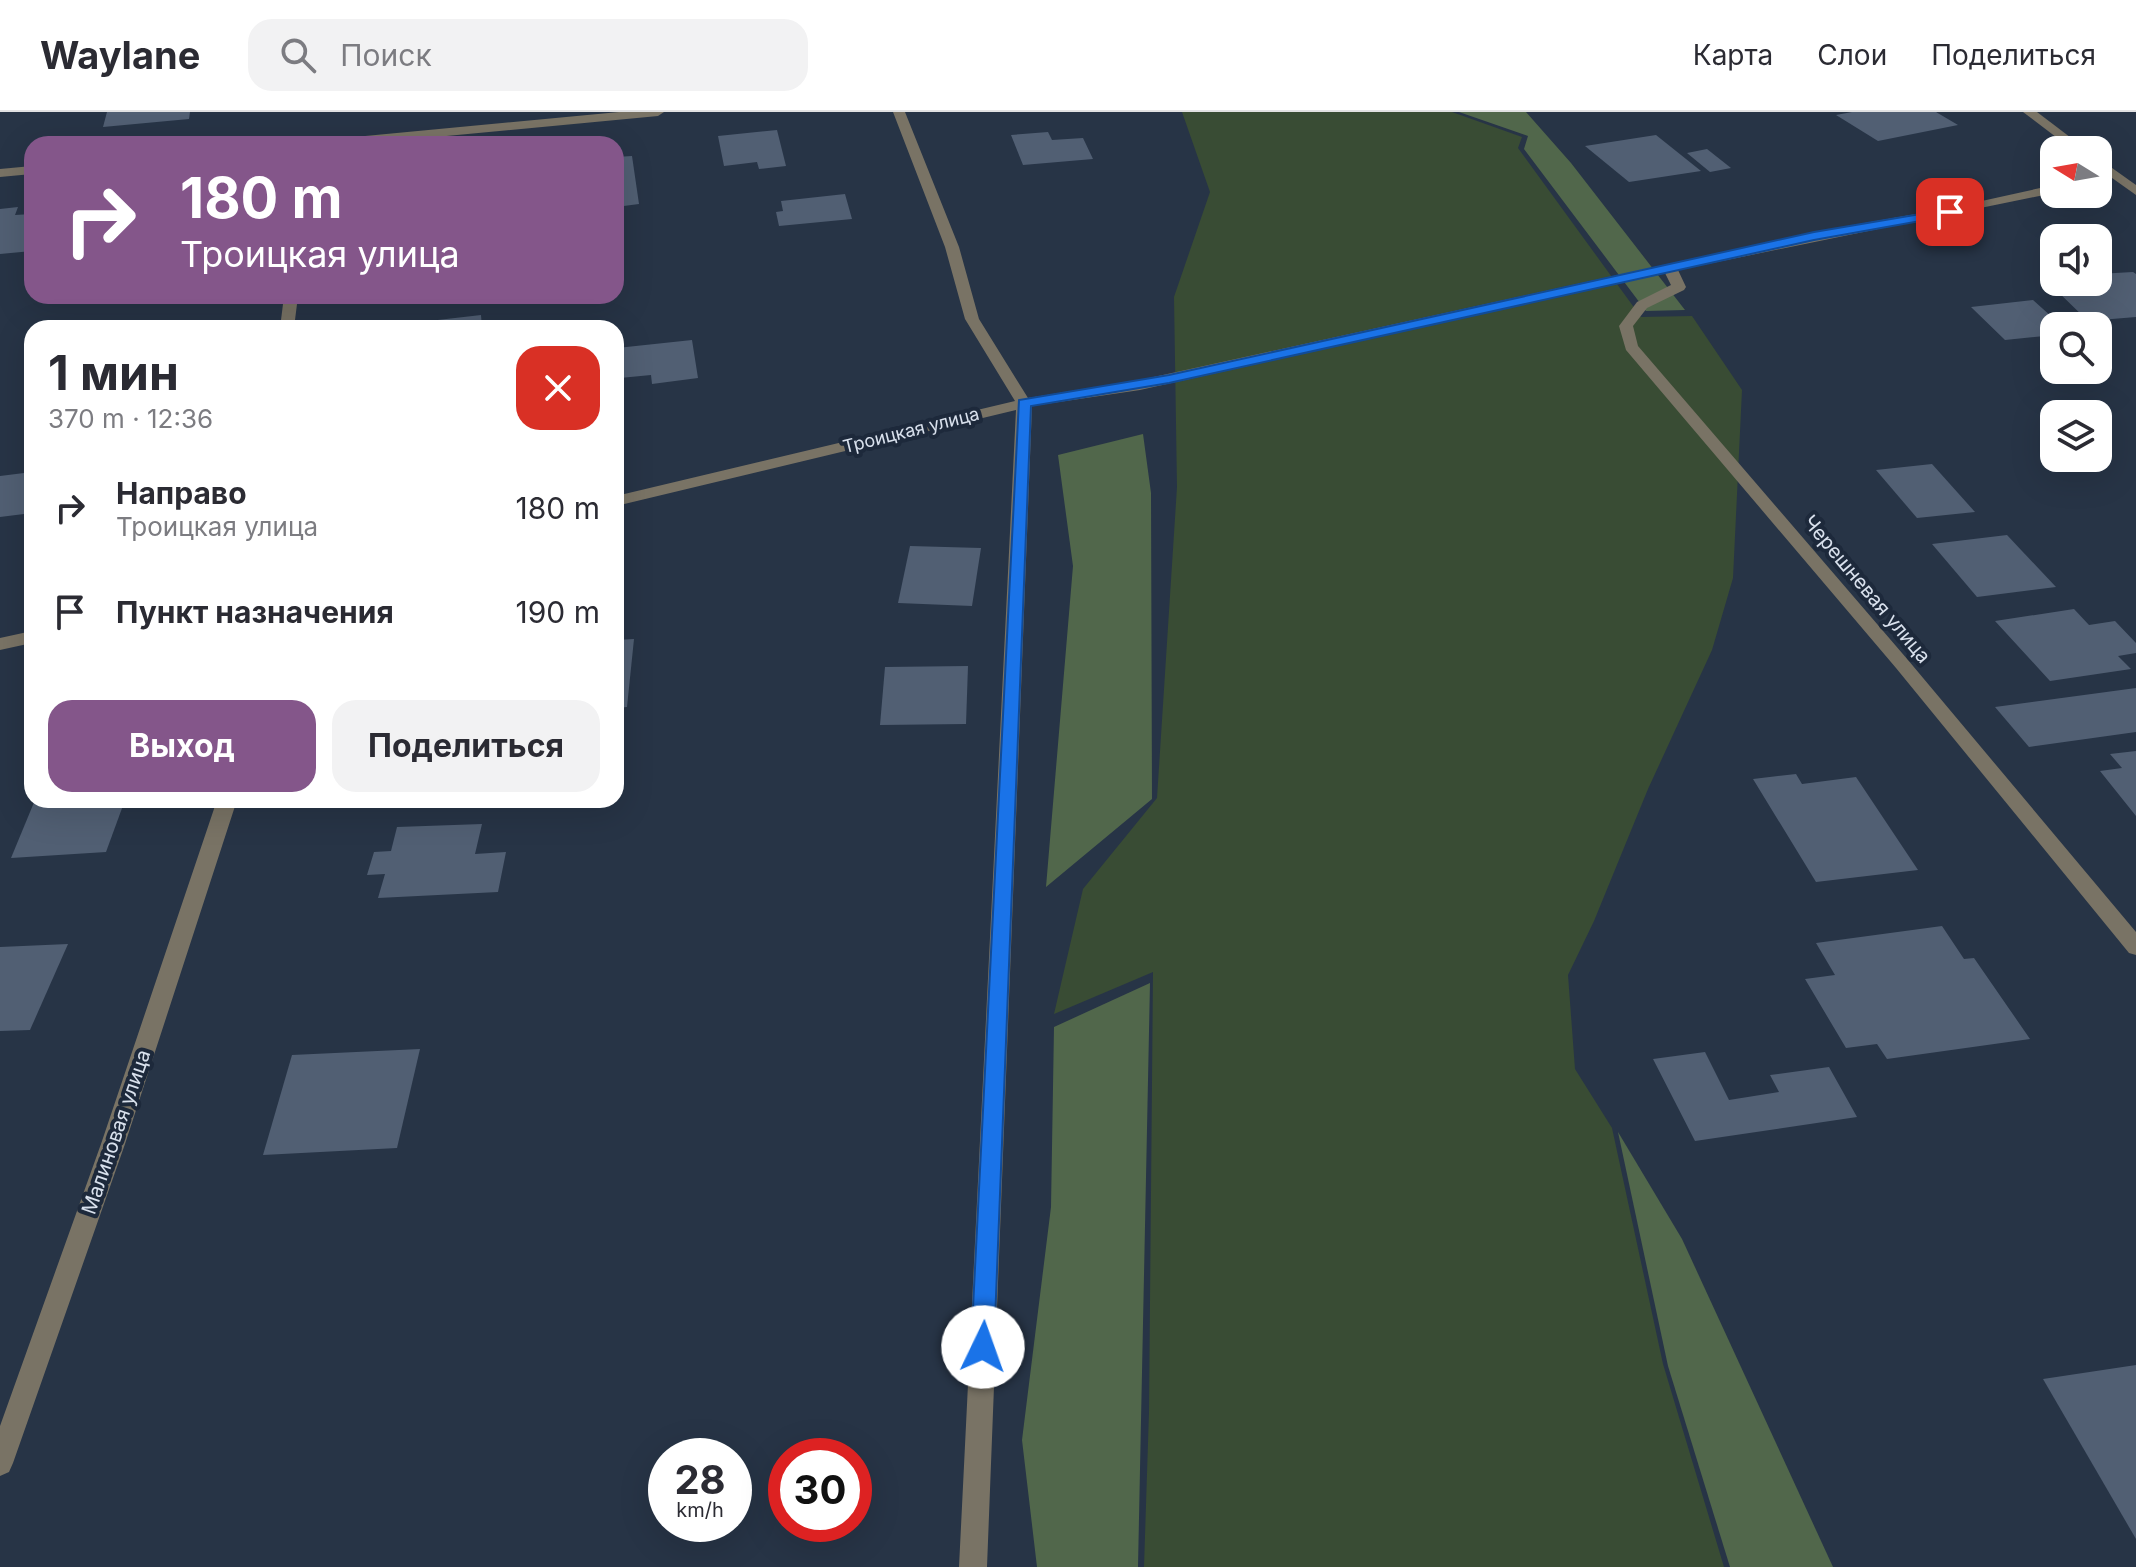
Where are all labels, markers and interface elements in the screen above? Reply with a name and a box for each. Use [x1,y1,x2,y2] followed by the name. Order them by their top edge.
[248,19,808,91] search box
[40,32,200,78] text: Waylane
[276,33,320,77] icon: search
[340,37,432,73] text: Поиск
[1693,38,1773,72] text: Карта
[1817,38,1887,72] text: Слои
[1931,38,2096,72] text: Поделиться
[2040,136,2112,208] north arrow
[2040,136,2112,472] map controls
[180,164,343,232] text: 180 m
[48,168,152,272] icon: right
[1916,178,1984,246] pin
[1928,190,1972,234] icon: arrive
[2040,224,2112,296] button: sound
[180,232,460,276] text: Троицкая улица
[2040,312,2112,384] button: search
[48,343,179,402] text: 1 мин
[516,346,600,430] button: close
[2040,400,2112,472] button: layers
[48,403,213,434] text: 370 m · 12:36
[841,403,981,457] street label: Троицкая улица
[116,475,247,511] text: Направо
[48,486,92,530] icon: right
[516,490,600,526] text: 180 m
[1798,510,1936,668] street label: Черешневая улица
[116,511,318,542] text: Троицкая улица
[48,590,92,634] icon: arrive
[116,594,394,630] text: Пункт назначения
[516,594,600,630] text: 190 m
[48,700,316,792] button: Выход
[332,700,600,792] button: Поделиться
[77,1047,155,1217] street label: Малиновая улица
[941,1305,1025,1389] position arrow
[768,1438,872,1542] speed limit sign: 30
[674,1455,726,1504] text: 28
[676,1498,724,1522] text: km/h

